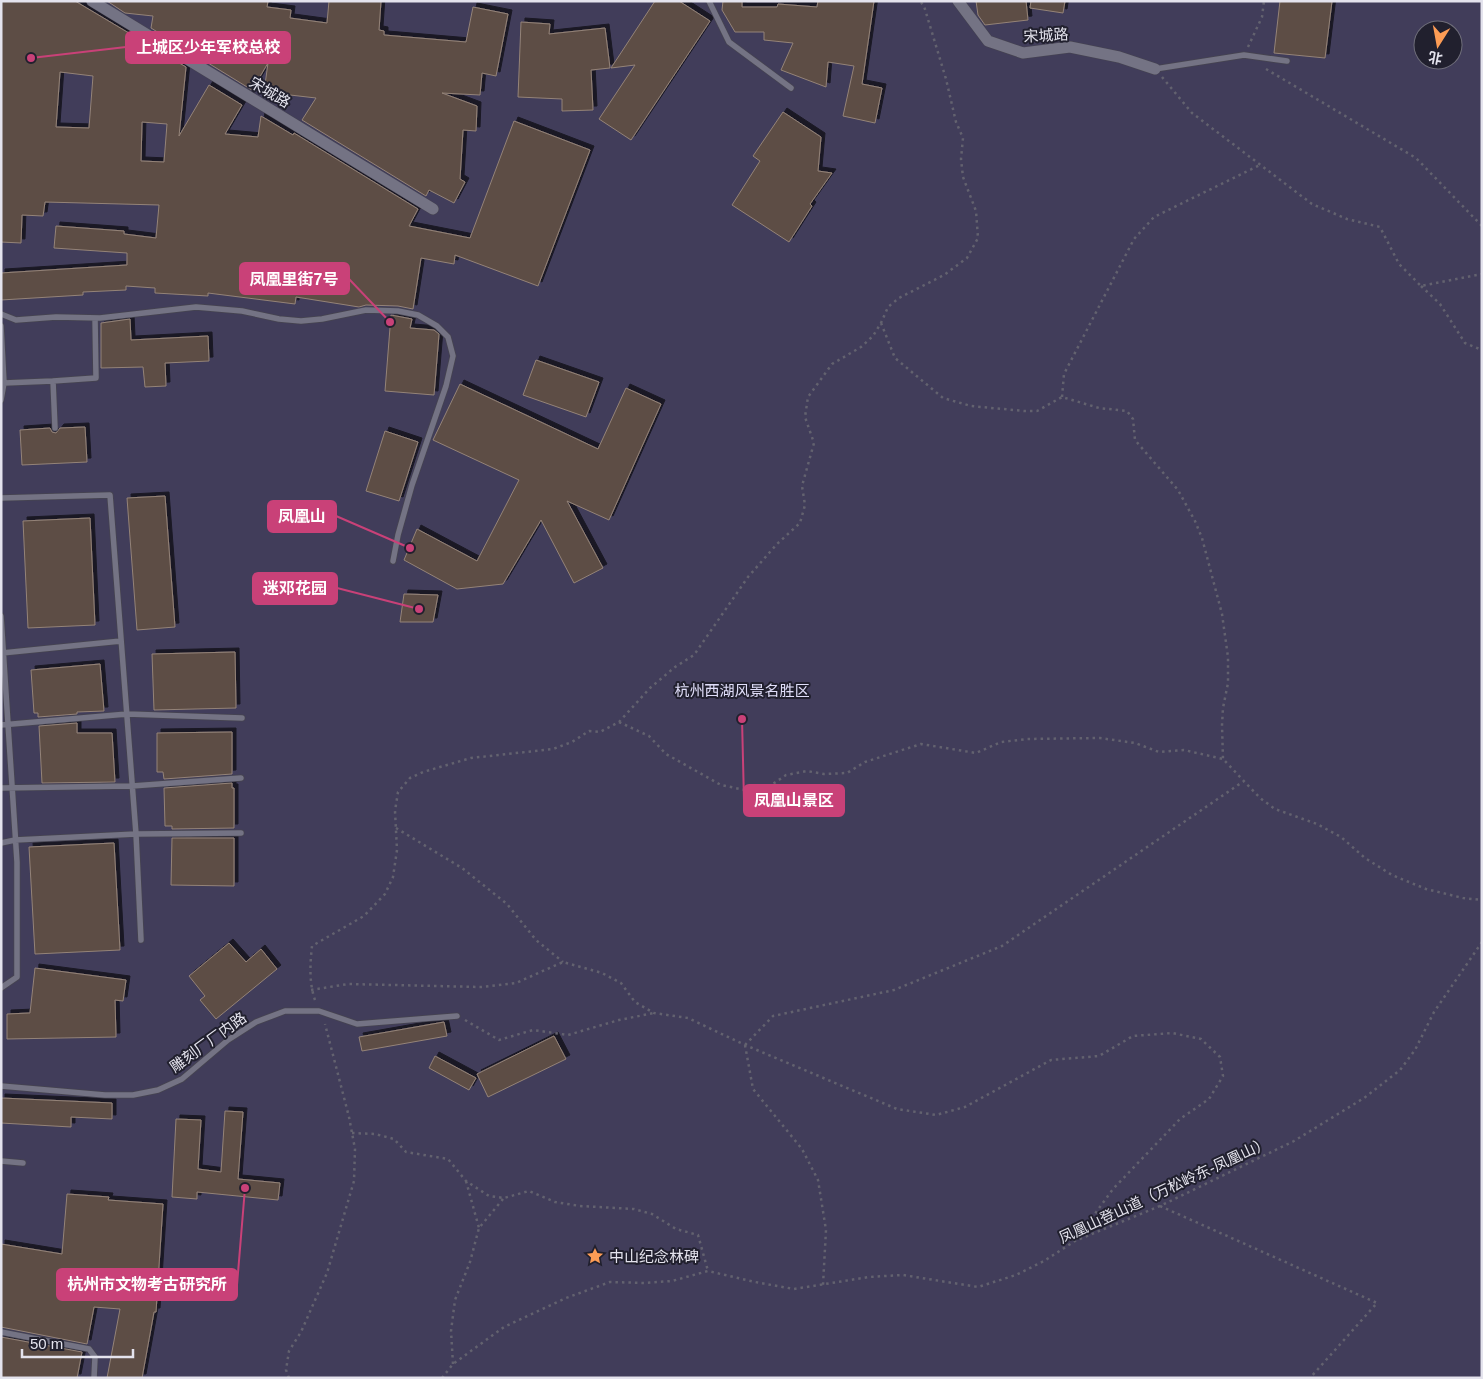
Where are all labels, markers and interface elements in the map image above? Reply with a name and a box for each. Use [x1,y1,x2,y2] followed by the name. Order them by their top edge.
[1413,20,1463,70] north arrow
[1023,25,1069,45] street label: 宋城路
[126,32,290,63] callout: 上城区少年军校总校
[136,38,281,56] text: 上城区少年军校总校
[1427,49,1444,67] text: 北
[246,73,294,111] street label: 宋城路
[240,263,349,294] callout: 凤凰里街7号
[250,271,338,288] text: 凤凰里街7号
[268,501,336,532] callout: 凤凰山
[278,508,326,525] text: 凤凰山
[253,573,337,604] callout: 迷邓花园
[262,580,327,597] text: 迷邓花园
[674,682,810,699] park label: 杭州西湖风景名胜区
[744,785,844,816] callout: 凤凰山景区
[754,792,834,809] text: 凤凰山景区
[167,1009,249,1075] street label: 雕刻厂厂内路
[1056,1134,1272,1246] street label: 凤凰山登山道（万松岭东-凤凰山）
[585,1246,605,1266] place icon: 中山纪念林碑
[609,1248,699,1265] place label: 中山纪念林碑
[57,1269,237,1300] callout: 杭州市文物考古研究所
[67,1275,227,1293] text: 杭州市文物考古研究所
[22,1326,134,1358] scale bar
[30,1335,63,1352] text: 50 m

